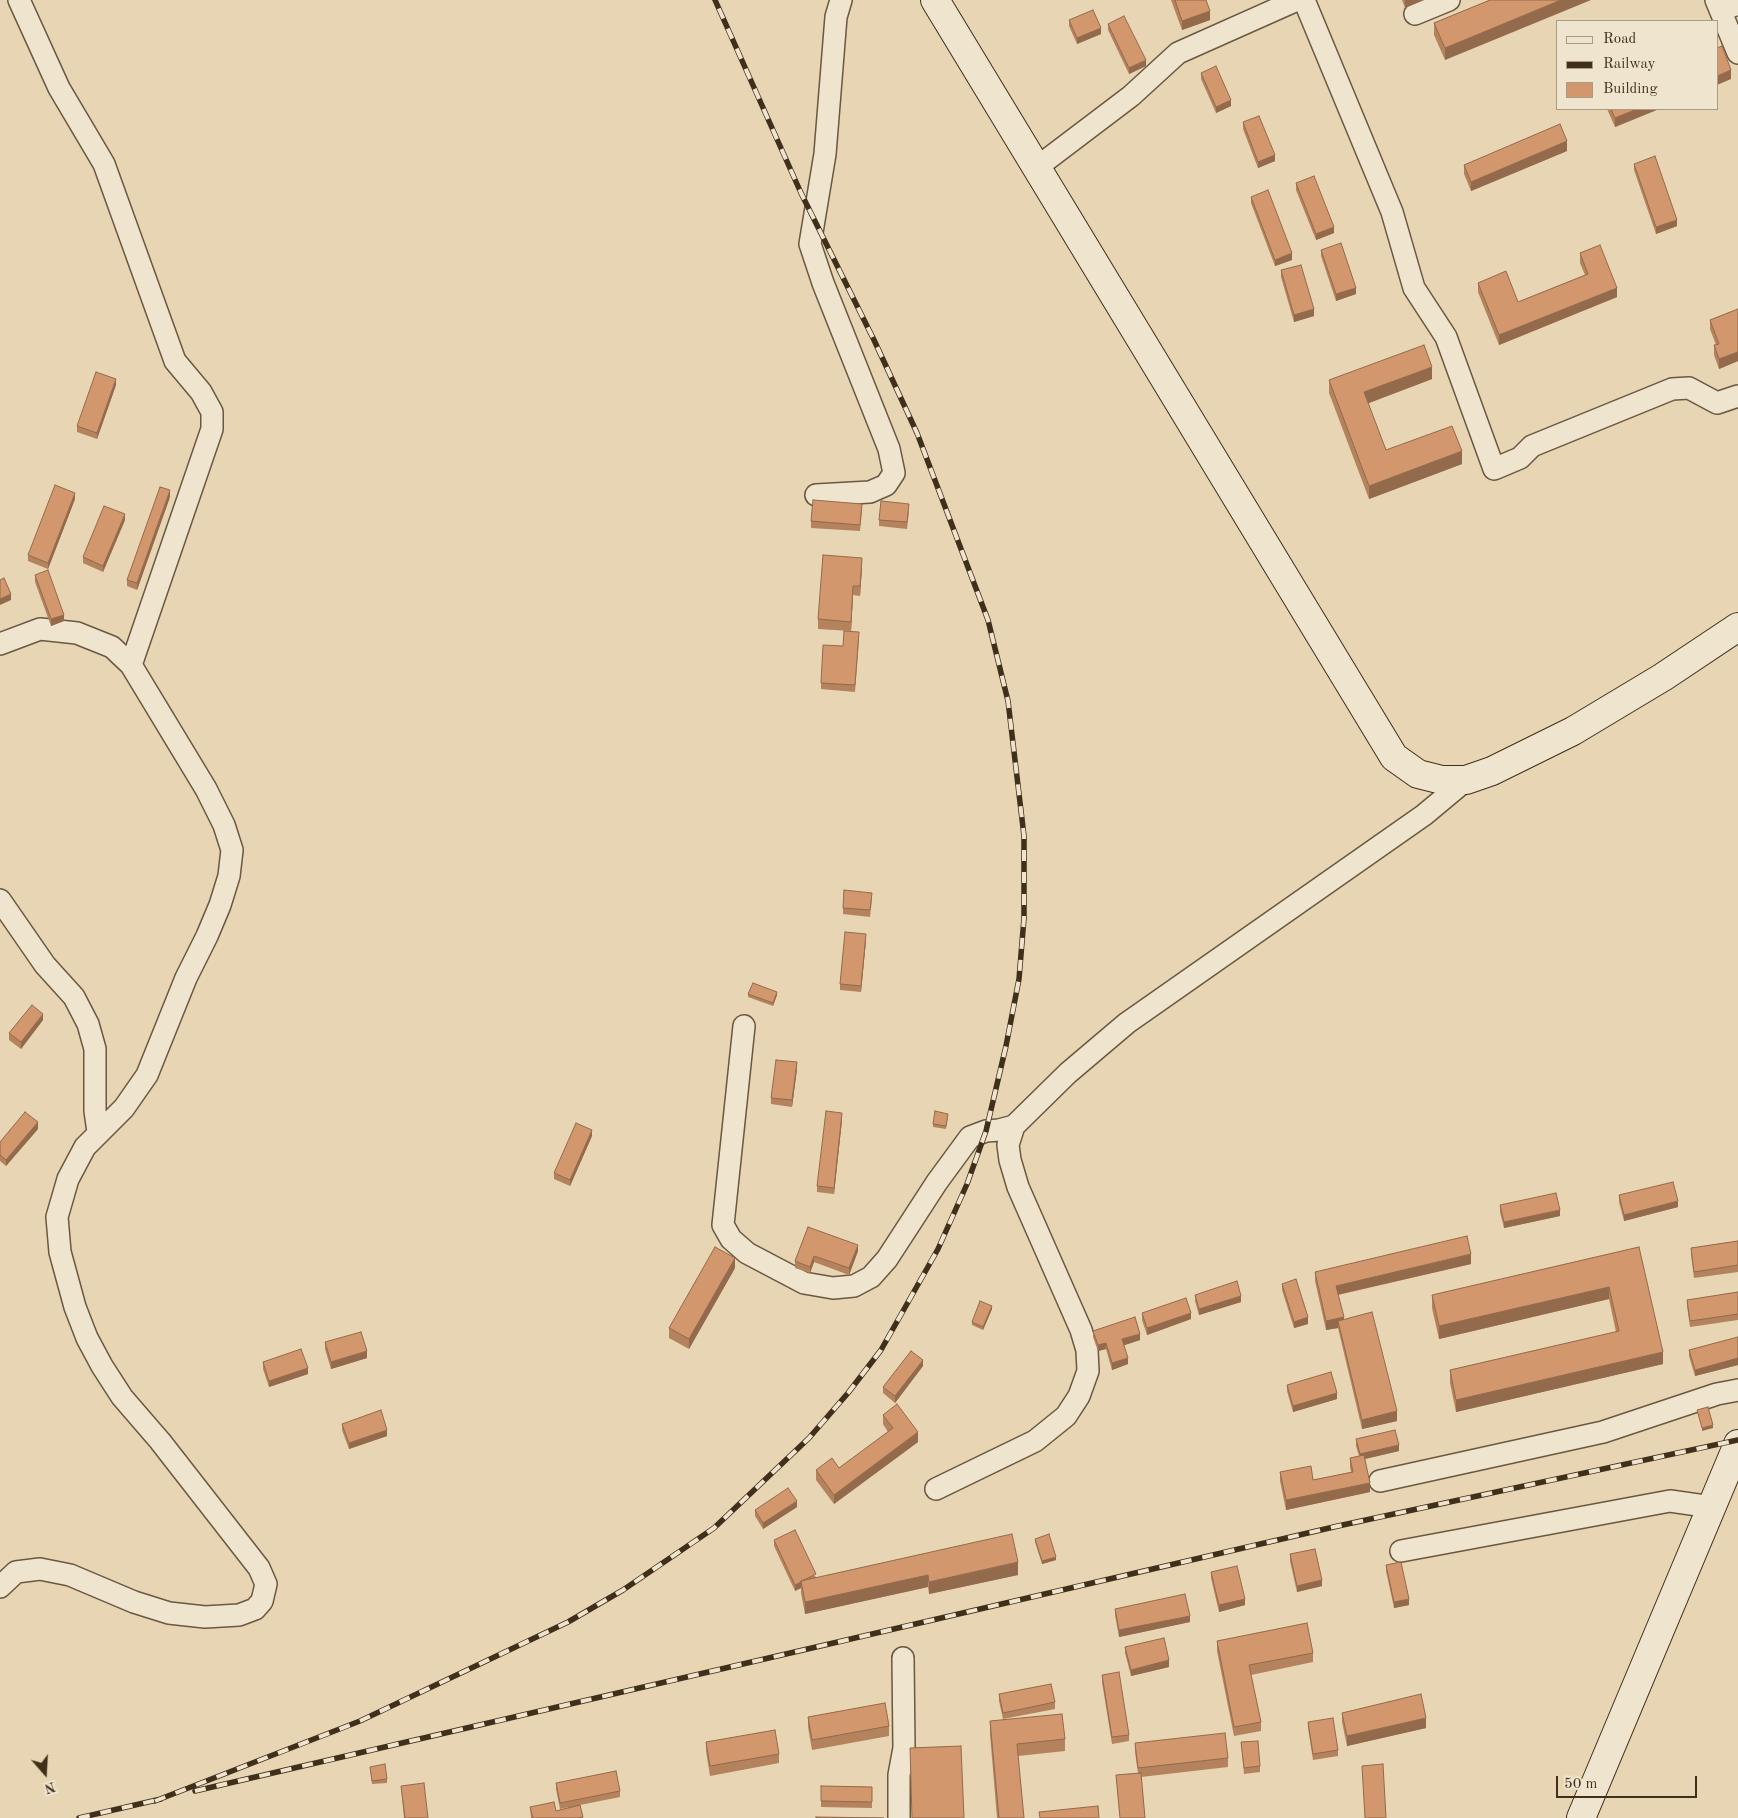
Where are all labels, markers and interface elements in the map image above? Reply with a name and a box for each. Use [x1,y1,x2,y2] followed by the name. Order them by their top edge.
[1556,20,1718,110] legend
[1603,32,1636,47] text: Road
[1603,57,1656,72] text: Railway
[1603,82,1658,97] text: Building
[20,1748,70,1798] north arrow
[1558,1766,1699,1798] scale bar
[1564,1777,1598,1792] text: 50 m
[43,1779,57,1796] text: N

